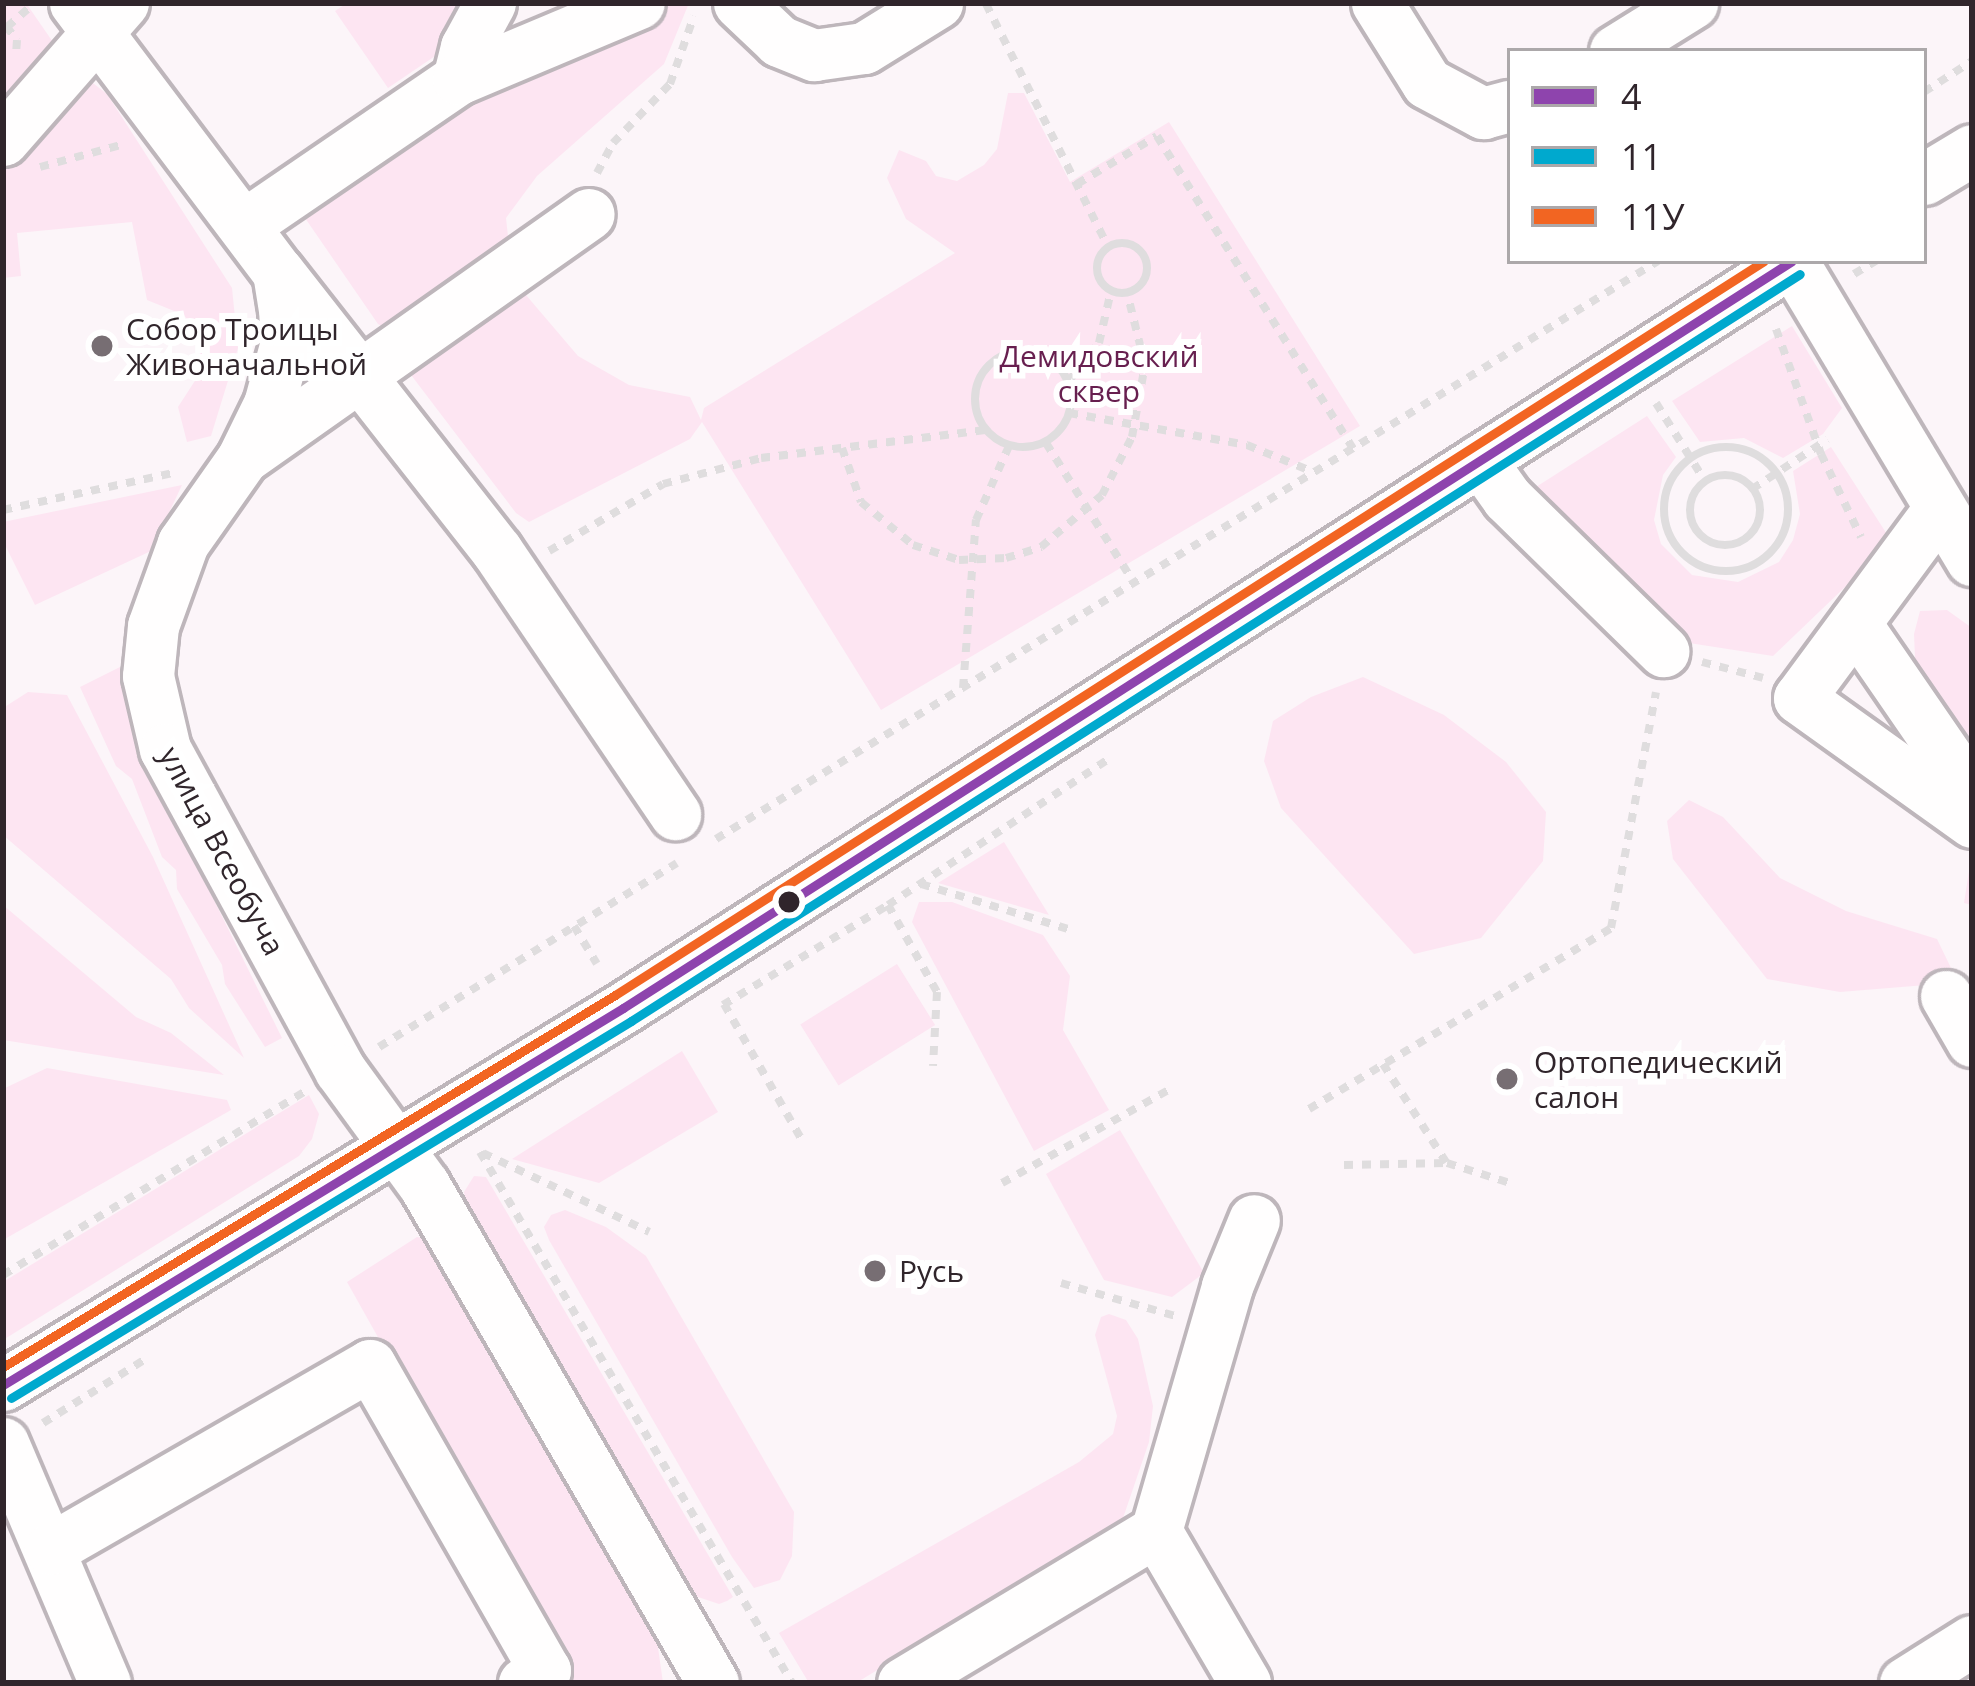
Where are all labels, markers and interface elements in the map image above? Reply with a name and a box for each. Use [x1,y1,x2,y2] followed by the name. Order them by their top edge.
[1507,48,1927,264] legend
[1621,72,1642,121] text: 4
[1621,132,1662,181] text: 11
[1621,192,1684,241] text: 11У
[126,311,367,382] place label: Собор Троицы Живоначальной
[89,333,115,359] marker: Собор Троицы Живоначальной
[1000,338,1198,409] park label: Демидовский сквер
[152,741,292,961] street label: улица Всеобуча
[778,891,800,913] unlabelled marker
[1534,1044,1783,1114] place label: Ортопедический салон
[1491,1063,1523,1095] marker: Ортопедический салон
[899,1253,964,1289] place label: Русь
[862,1258,888,1284] marker: Русь

